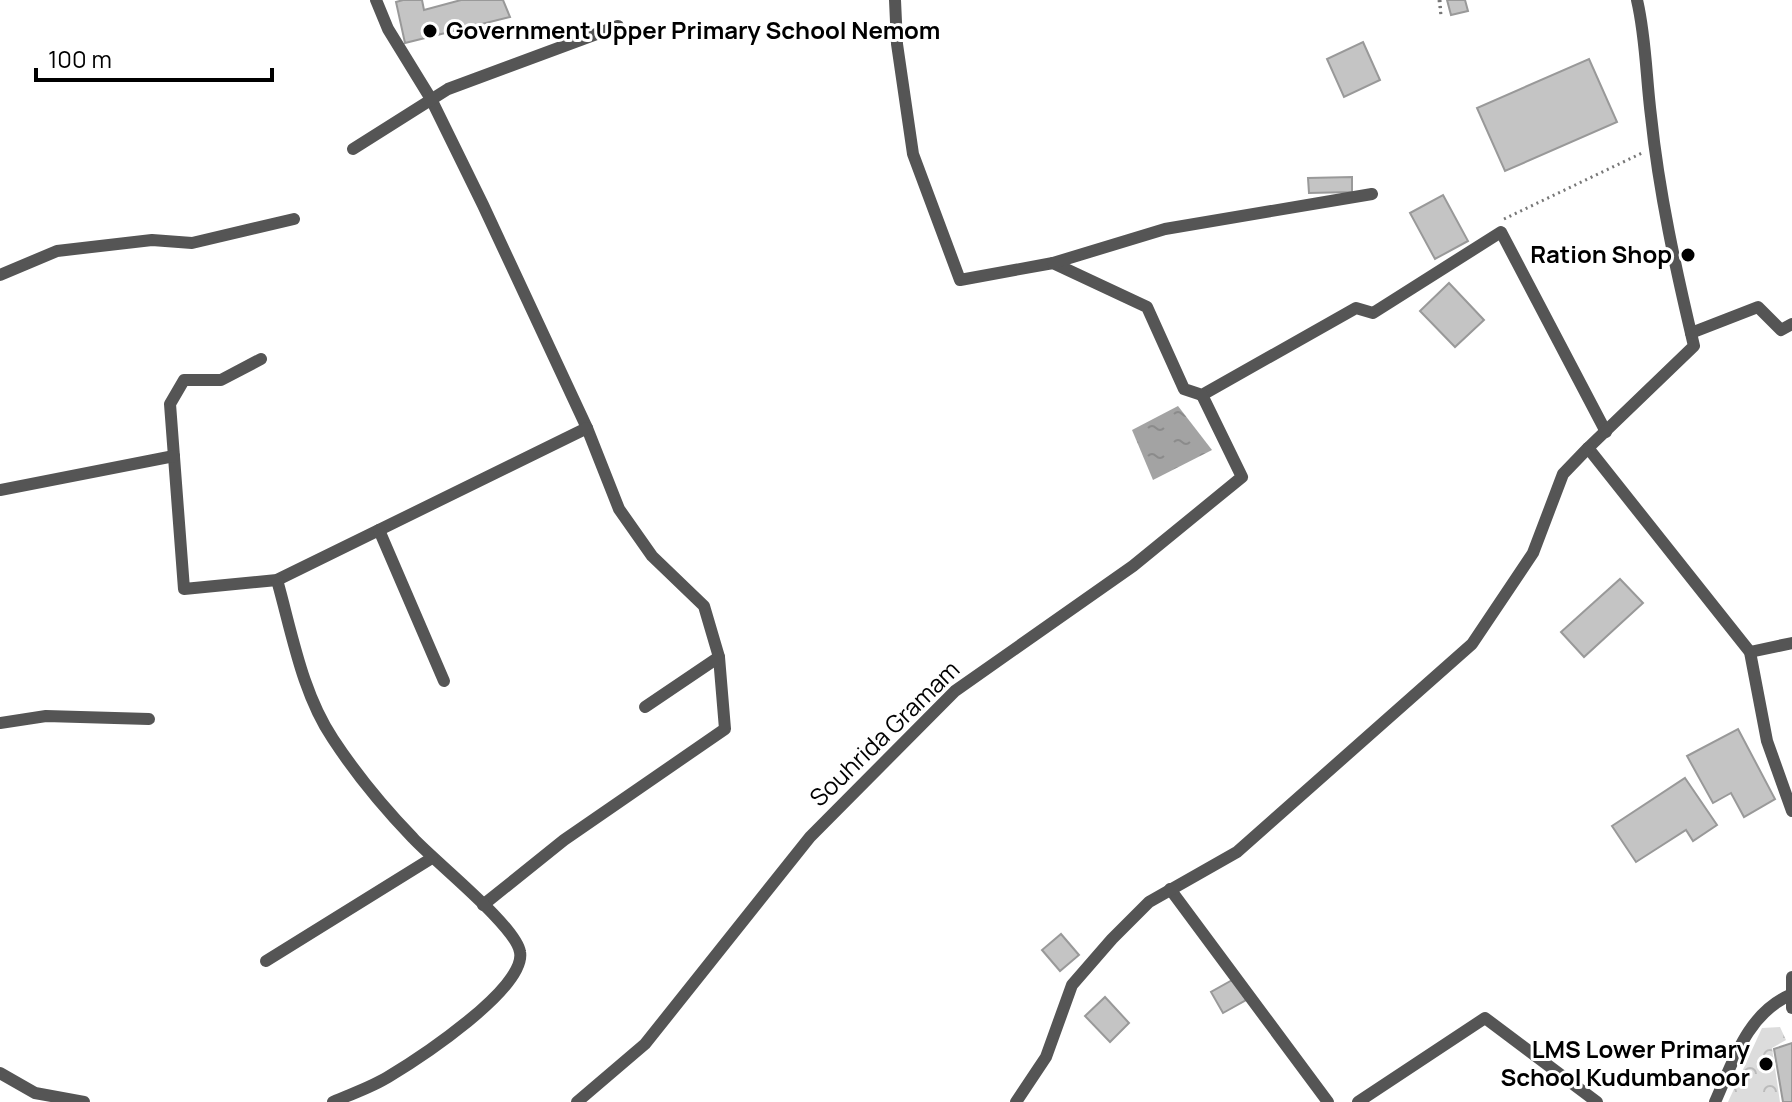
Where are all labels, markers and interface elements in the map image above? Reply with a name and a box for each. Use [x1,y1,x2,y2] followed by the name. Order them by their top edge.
[446,13,940,46] place label: Government Upper Primary School Nemom
[421,22,439,40] marker: Government Upper Primary School Nemom
[36,32,272,82] scale bar
[48,42,112,75] text: 100 m
[1530,237,1672,270] place label: Ration Shop
[1679,246,1697,264] marker: Ration Shop
[802,653,966,813] street label: Souhrida Gramam
[1500,1032,1751,1093] place label: LMS Lower Primary School Kudumbanoor
[1757,1055,1775,1073] marker: LMS Lower Primary School Kudumbanoor

